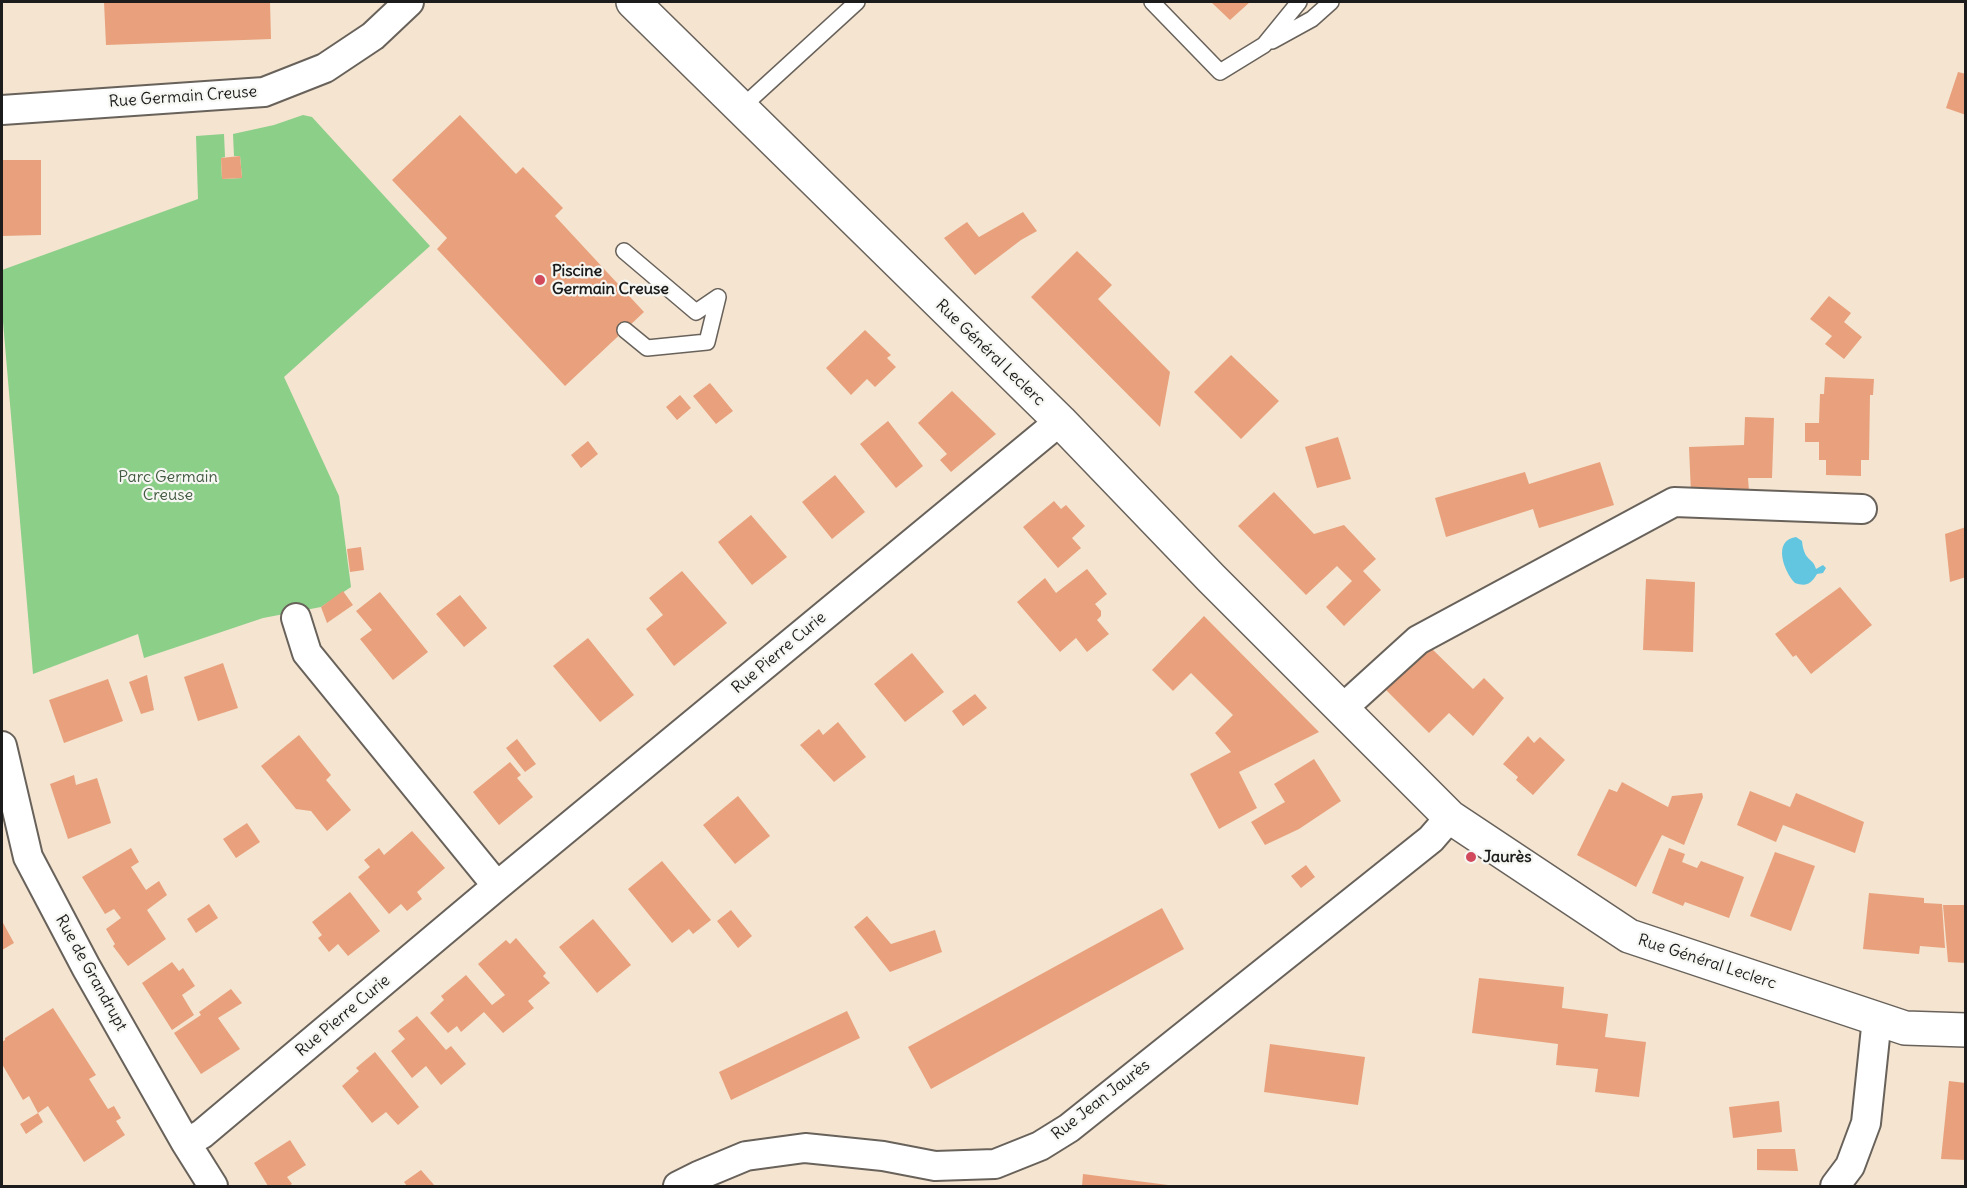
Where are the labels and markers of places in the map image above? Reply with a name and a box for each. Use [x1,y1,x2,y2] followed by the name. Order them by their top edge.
[552,261,669,299] place label: Piscine Germain Creuse
[533,273,547,287] marker: Piscine Germain Creuse
[1483,847,1531,867] place label: Jaurès
[1464,850,1478,864] marker: Jaurès

